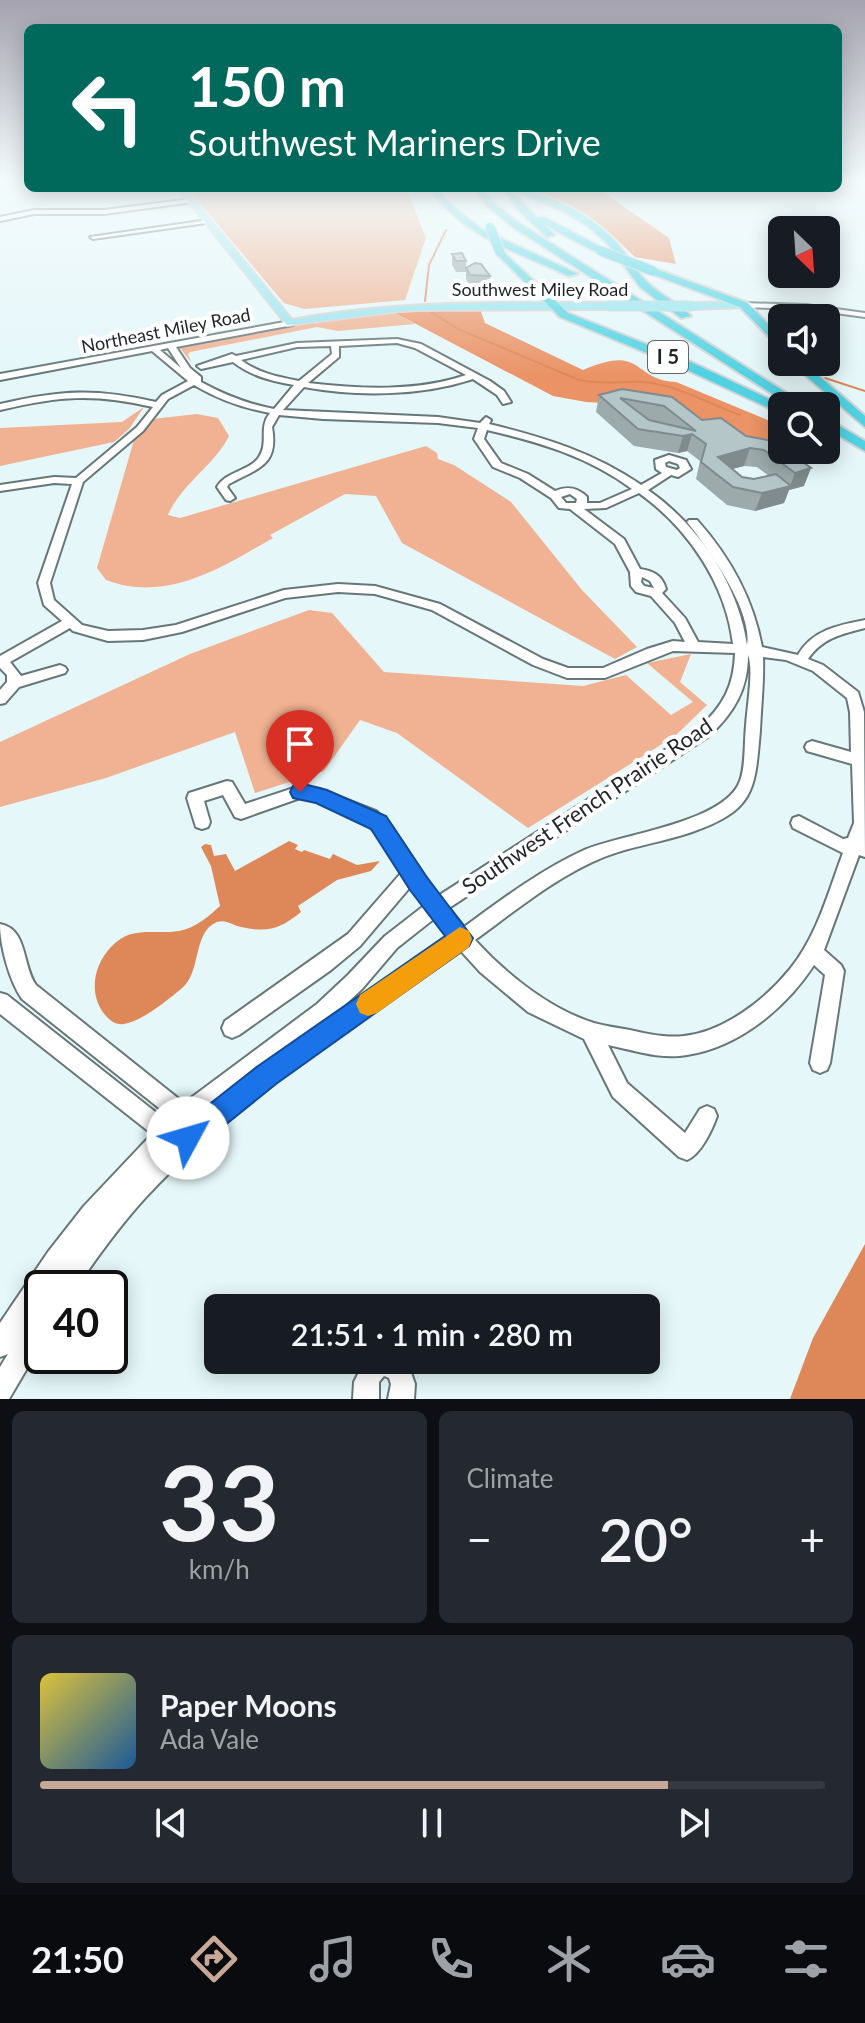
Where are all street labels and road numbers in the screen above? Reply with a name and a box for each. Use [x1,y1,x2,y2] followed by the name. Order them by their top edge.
[452,278,628,300] street label: Southwest Miley Road
[79,303,252,357] street label: Northeast Miley Road
[648,341,688,373] road number: I 5
[456,712,717,900] street label: Southwest French Prairie Road

